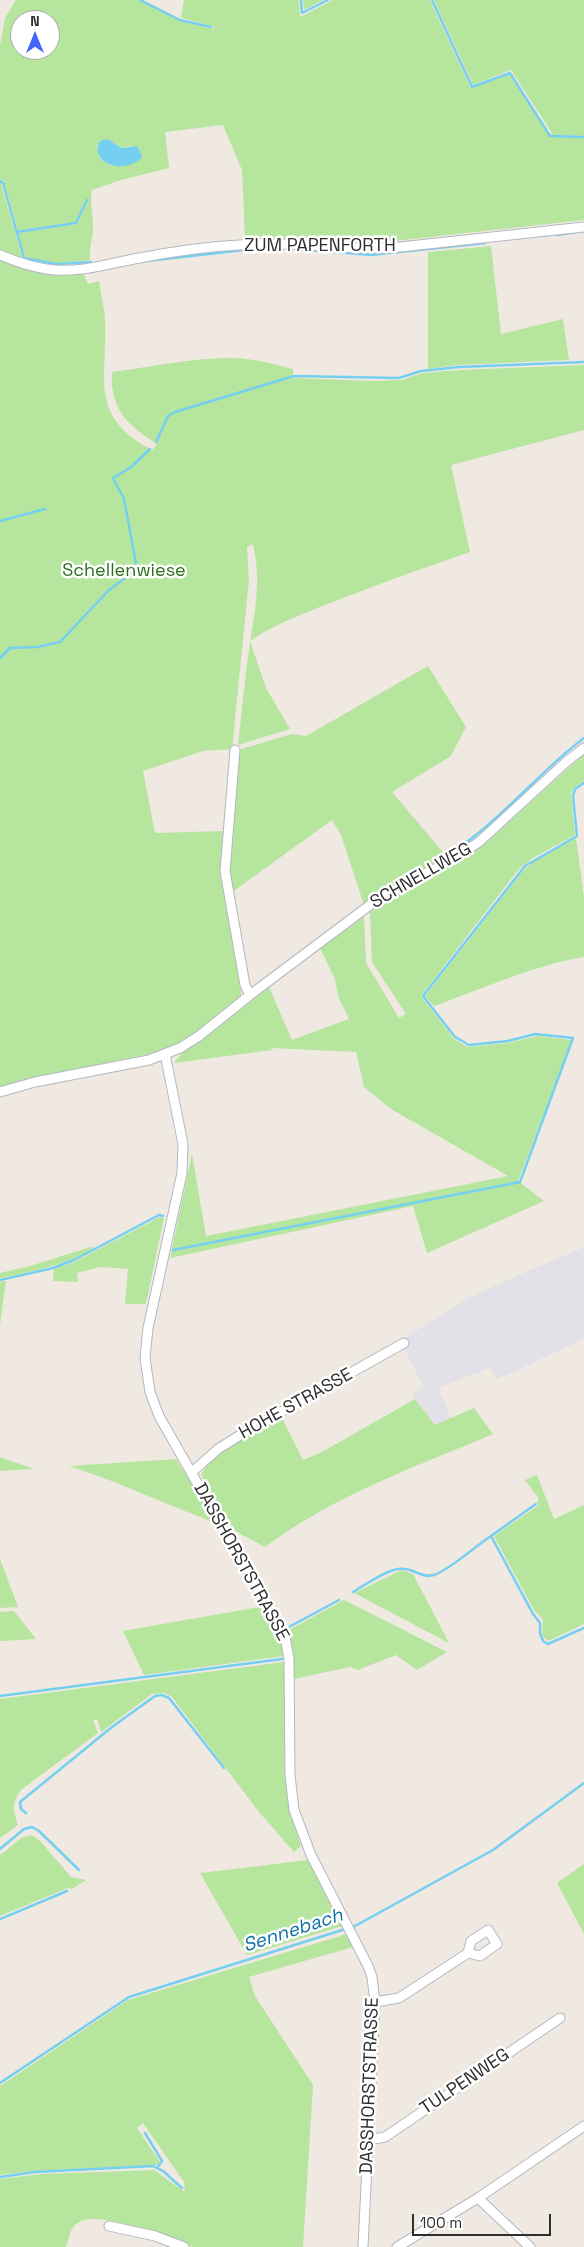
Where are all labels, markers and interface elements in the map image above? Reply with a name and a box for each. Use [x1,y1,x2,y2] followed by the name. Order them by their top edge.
[10,10,60,60] north arrow
[30,12,40,30] text: N
[244,235,396,257] street label: ZUM PAPENFORTH
[62,560,186,582] park label: Schellenwiese
[367,838,475,914] street label: SCHNELLWEG
[236,1364,356,1444] street label: HOHE STRASSE
[189,1479,293,1645] street label: DASSHORSTSTRASSE
[240,1904,346,1958] water label: Sennebach
[356,1997,384,2175] street label: DASSHORSTSTRASSE
[416,2044,514,2120] street label: TULPENWEG
[414,2204,553,2236] scale bar
[420,2213,462,2232] text: 100 m

